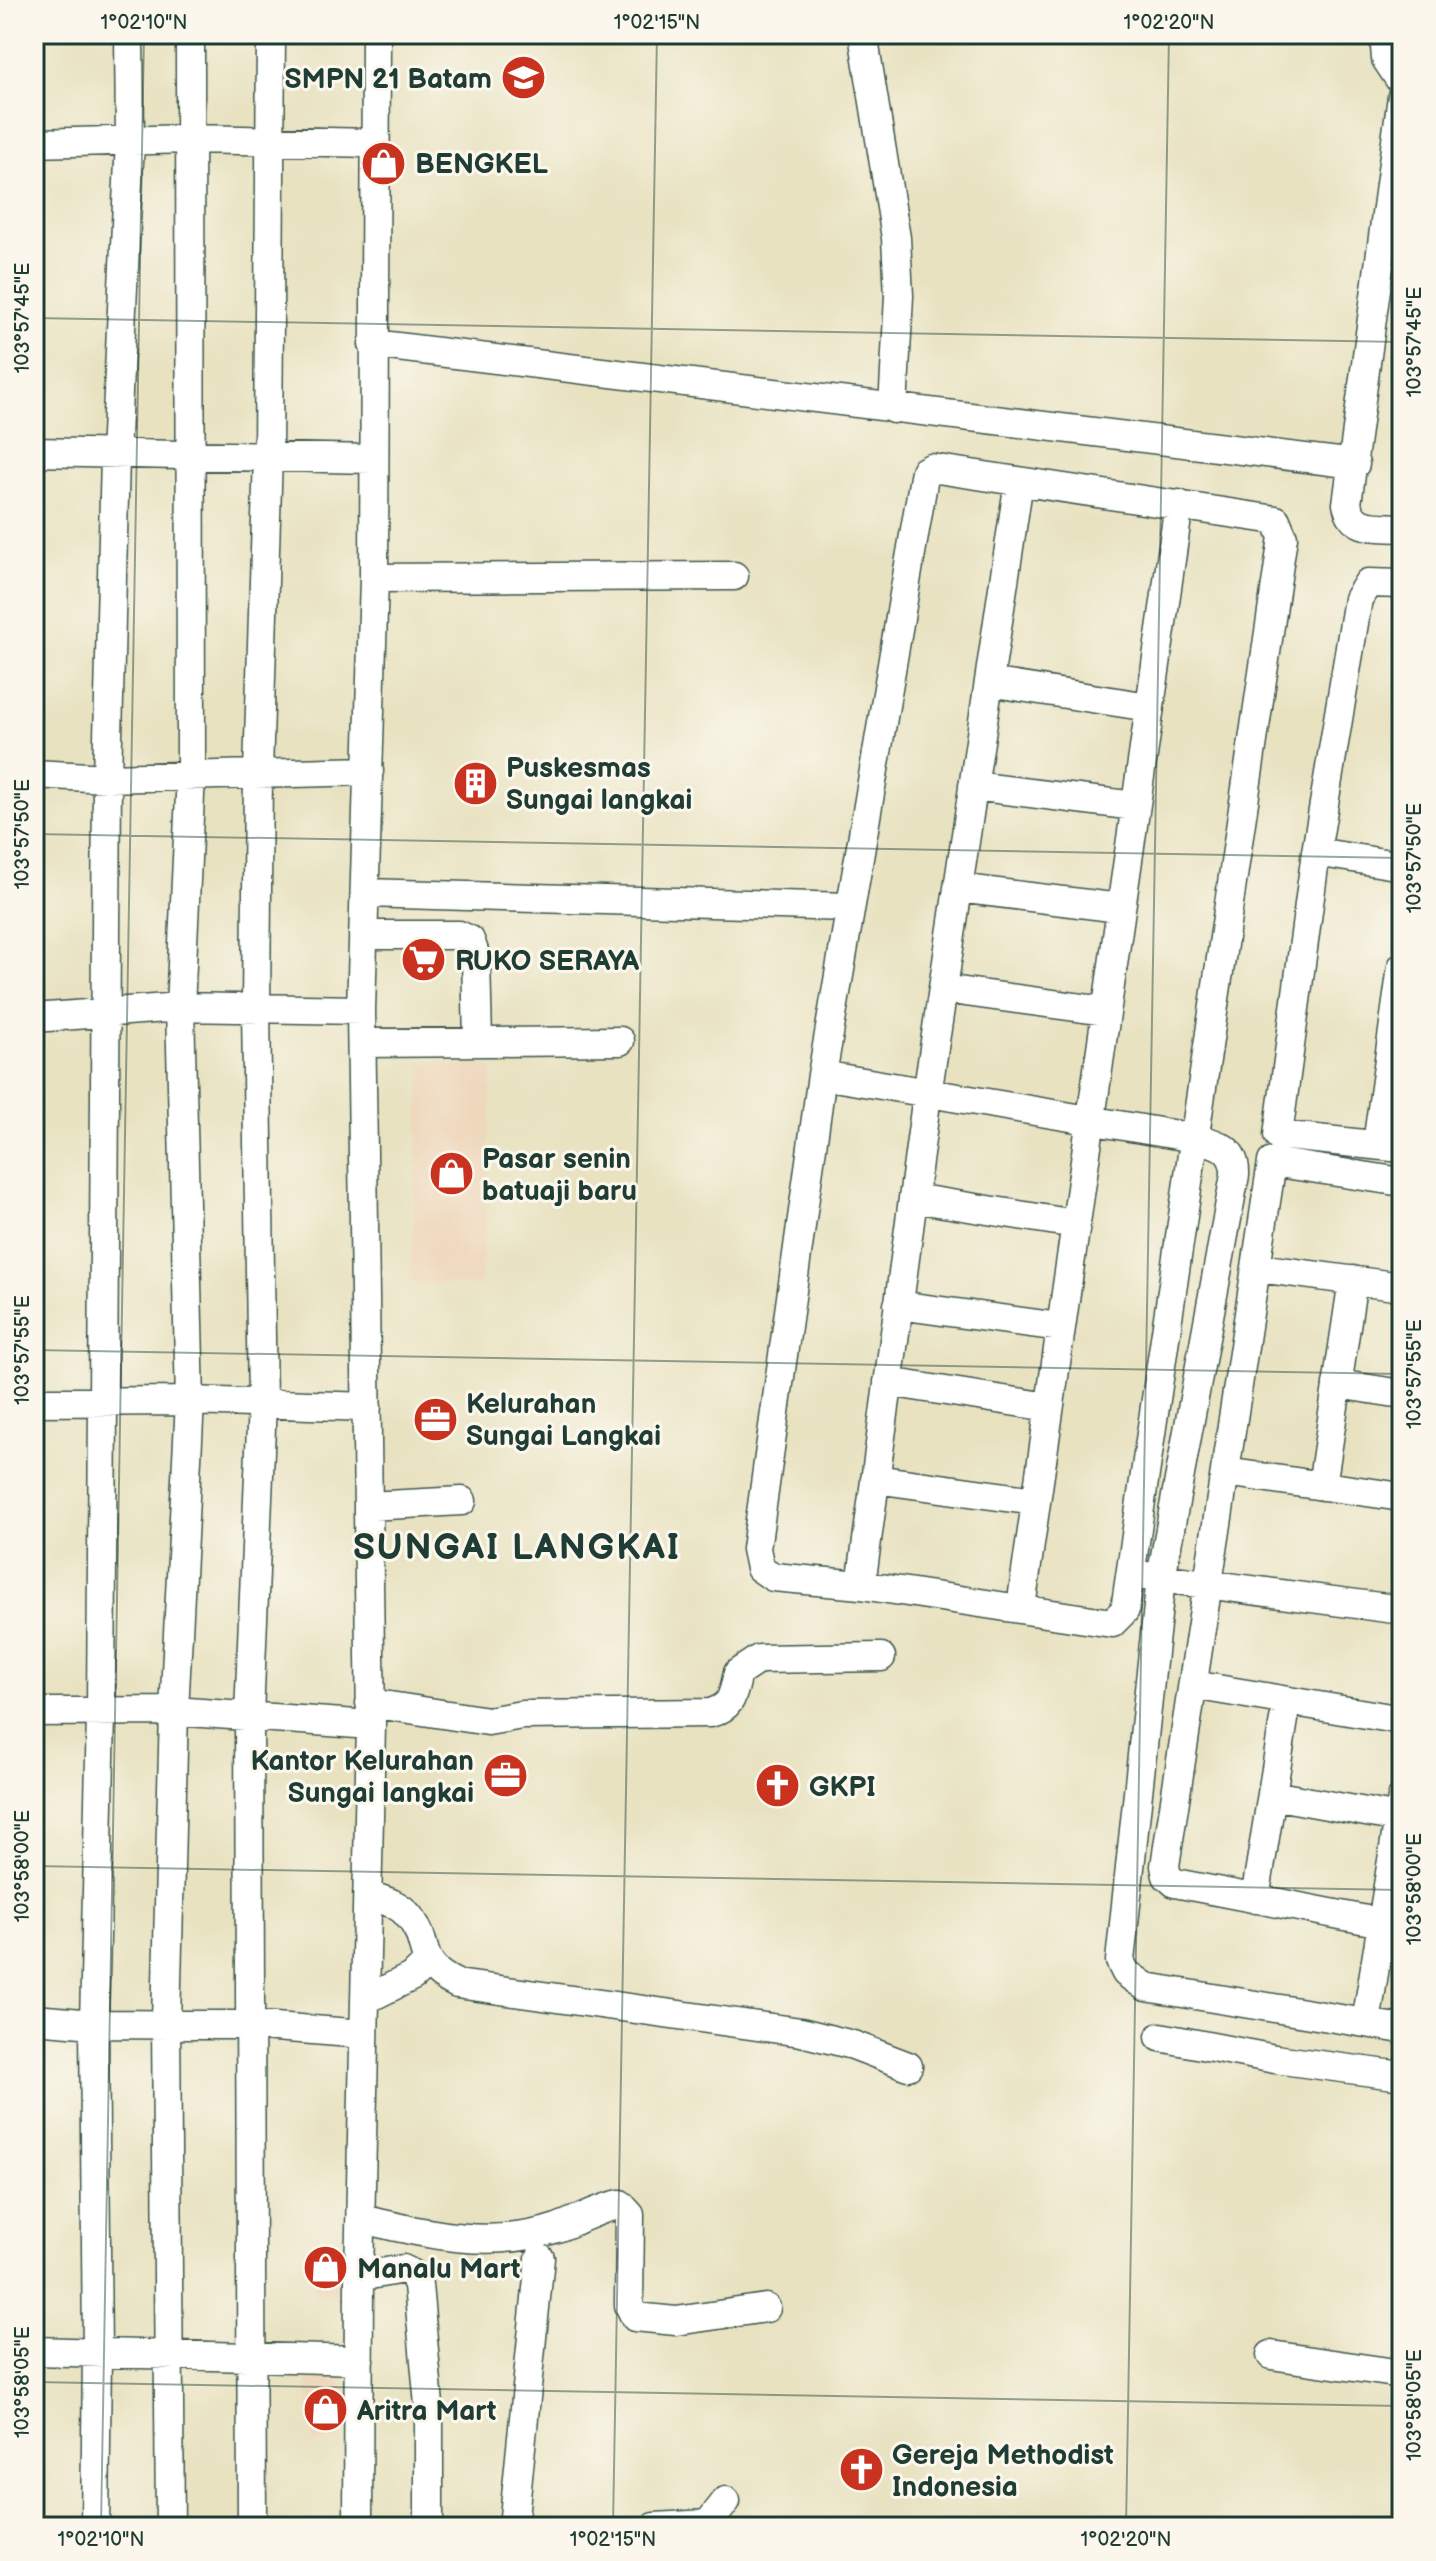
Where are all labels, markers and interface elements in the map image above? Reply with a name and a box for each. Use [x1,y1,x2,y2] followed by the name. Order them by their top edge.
[101,11,188,35] text: 1°02'10"N
[614,11,700,35] text: 1°02'15"N
[1123,11,1215,35] text: 1°02'20"N
[499,54,547,102] school or university icon: SMPN 21 Batam
[285,63,492,96] place label: SMPN 21 Batam
[360,139,408,187] shop icon: BENGKEL
[415,148,548,181] place label: BENGKEL
[11,263,35,373] text: 103°57'45"E
[1403,287,1427,397] text: 103°57'45"E
[506,752,692,817] place label: Puskesmas Sungai langkai
[451,759,499,807] building icon: Puskesmas Sungai langkai
[11,779,35,889] text: 103°57'50"E
[1403,803,1427,913] text: 103°57'50"E
[400,936,448,984] supermarket icon: RUKO SERAYA
[455,945,640,978] place label: RUKO SERAYA
[482,1143,637,1208] place label: Pasar senin batuaji baru
[427,1150,475,1198] shop icon: Pasar senin batuaji baru
[11,1295,35,1405] text: 103°57'55"E
[1403,1319,1427,1429] text: 103°57'55"E
[466,1388,661,1453] place label: Kelurahan Sungai Langkai
[411,1395,459,1443] office icon: Kelurahan Sungai Langkai
[353,1527,681,1570] district label: SUNGAI LANGKAI
[251,1745,474,1810] place label: Kantor Kelurahan Sungai langkai
[481,1752,529,1800] office icon: Kantor Kelurahan Sungai langkai
[754,1762,802,1810] church icon: GKPI
[809,1771,876,1804] place label: GKPI
[11,1810,35,1922] text: 103°58'00"E
[1403,1833,1427,1945] text: 103°58'00"E
[302,2244,350,2292] shop icon: Manalu Mart
[357,2253,520,2286] place label: Manalu Mart
[11,2326,35,2438] text: 103°58'05"E
[1403,2349,1427,2461] text: 103°58'05"E
[302,2386,350,2434] shop icon: Aritra Mart
[356,2395,496,2428] place label: Aritra Mart
[892,2439,1114,2504] place label: Gereja Methodist Indonesia
[837,2446,885,2494] church icon: Gereja Methodist Indonesia
[58,2528,145,2552] text: 1°02'10"N
[570,2528,656,2552] text: 1°02'15"N
[1080,2528,1172,2552] text: 1°02'20"N

